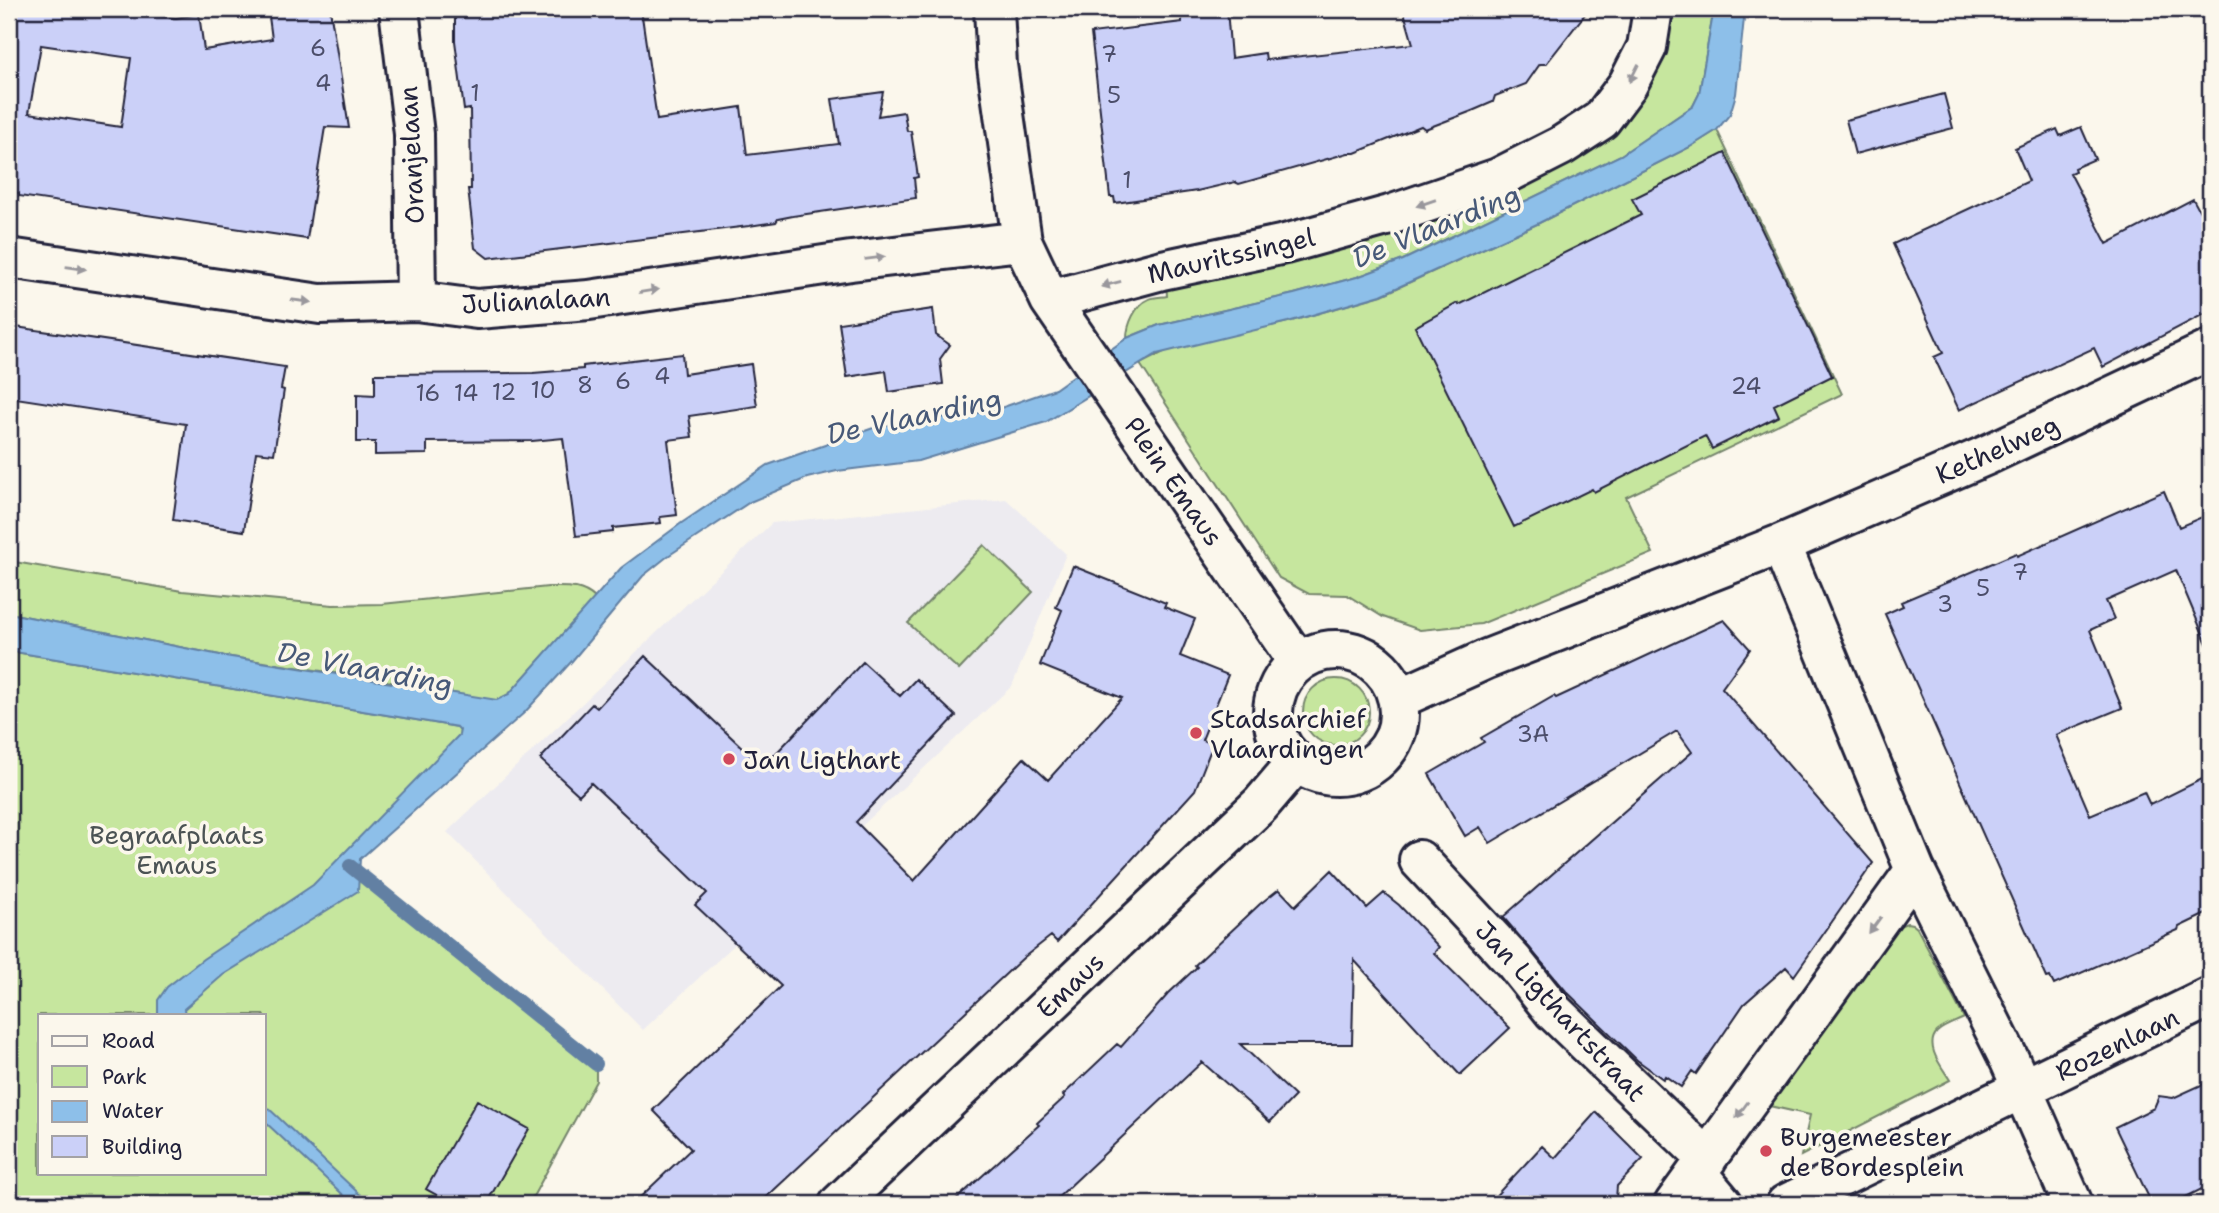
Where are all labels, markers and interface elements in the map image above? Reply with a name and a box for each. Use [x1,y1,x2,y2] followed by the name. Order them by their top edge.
[310,33,326,63] house number: 6
[1101,39,1117,69] house number: 7
[1628,63,1639,83] one-way arrow
[315,68,331,98] house number: 4
[470,78,480,108] house number: 1
[1107,80,1121,110] house number: 5
[390,85,432,225] street label: Oranjelaan
[1122,165,1132,195] house number: 1
[1346,175,1526,277] water label: De Vlaarding
[1415,198,1436,209] one-way arrow
[1144,219,1318,291] street label: Mauritssingel
[864,252,886,263] one-way arrow
[65,263,87,274] one-way arrow
[461,279,611,321] street label: Julianalaan
[1099,279,1121,290] one-way arrow
[639,285,661,296] one-way arrow
[290,296,312,307] one-way arrow
[654,361,670,391] house number: 4
[615,366,631,396] house number: 6
[577,370,593,400] house number: 8
[1731,371,1761,401] house number: 24
[530,375,556,405] house number: 10
[492,377,516,407] house number: 12
[416,378,440,408] house number: 16
[454,378,478,408] house number: 14
[823,379,1005,453] water label: De Vlaarding
[1930,406,2064,492] street label: Kethelweg
[1117,409,1231,553] street label: Plein Emaus
[2012,557,2028,587] house number: 7
[1976,573,1990,603] house number: 5
[1937,589,1953,619] house number: 3
[274,632,456,704] water label: De Vlaarding
[1210,701,1366,766] place label: Stadsarchief Vlaardingen
[1517,719,1549,749] house number: 3A
[1188,725,1204,741] marker: Stadsarchief Vlaardingen
[743,742,901,777] place label: Jan Ligthart
[721,751,737,767] marker: Jan Ligthart
[89,817,265,882] park label: Begraafplaats Emaus
[1468,913,1654,1109] street label: Jan Ligthartstraat
[1868,916,1882,934] one-way arrow
[1029,944,1111,1026] street label: Emaus
[2049,999,2185,1089] street label: Rozenlaan
[38,1014,266,1174] legend
[102,1027,155,1055] text: Road
[102,1063,147,1091] text: Park
[102,1097,164,1125] text: Water
[1735,1101,1749,1119] one-way arrow
[1780,1119,1964,1184] place label: Burgemeester de Bordesplein
[102,1133,182,1161] text: Building
[1758,1143,1774,1159] marker: Burgemeester de Bordesplein

